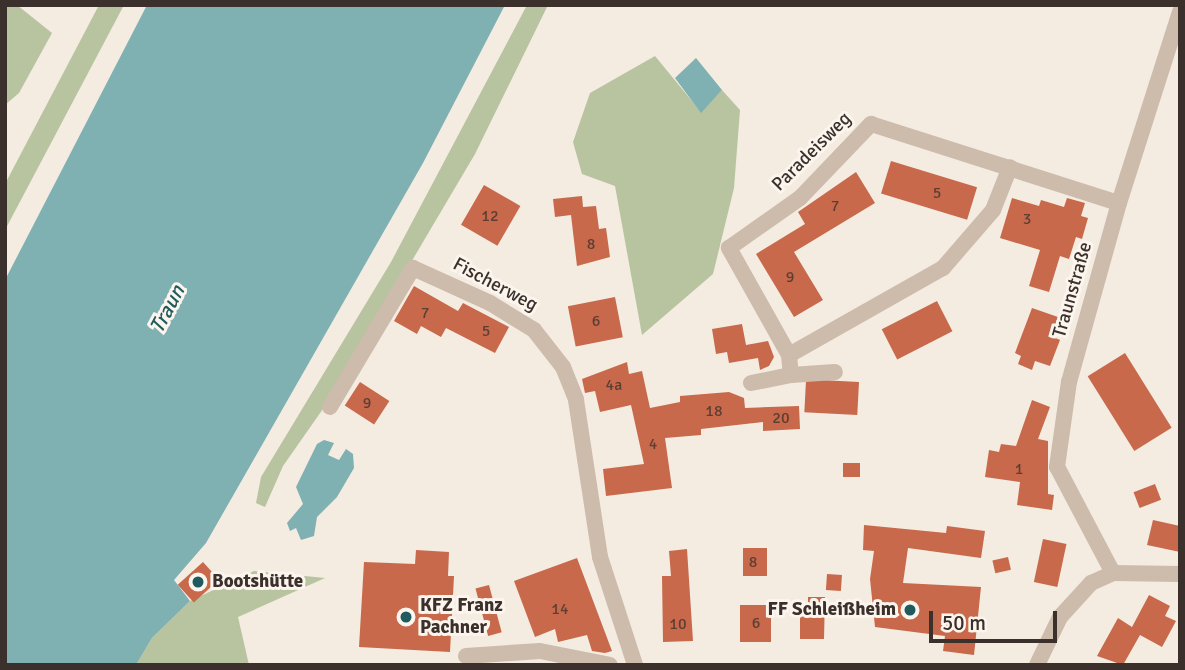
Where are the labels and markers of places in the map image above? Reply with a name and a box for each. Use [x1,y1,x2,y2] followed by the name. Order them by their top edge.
[212,571,303,593] place label: Bootshütte
[190,574,206,590] marker: Bootshütte
[420,595,503,639] place label: KFZ Franz Pachner
[768,599,896,621] place label: FF Schleißheim
[902,602,918,618] marker: FF Schleißheim
[398,609,414,625] marker: KFZ Franz Pachner

